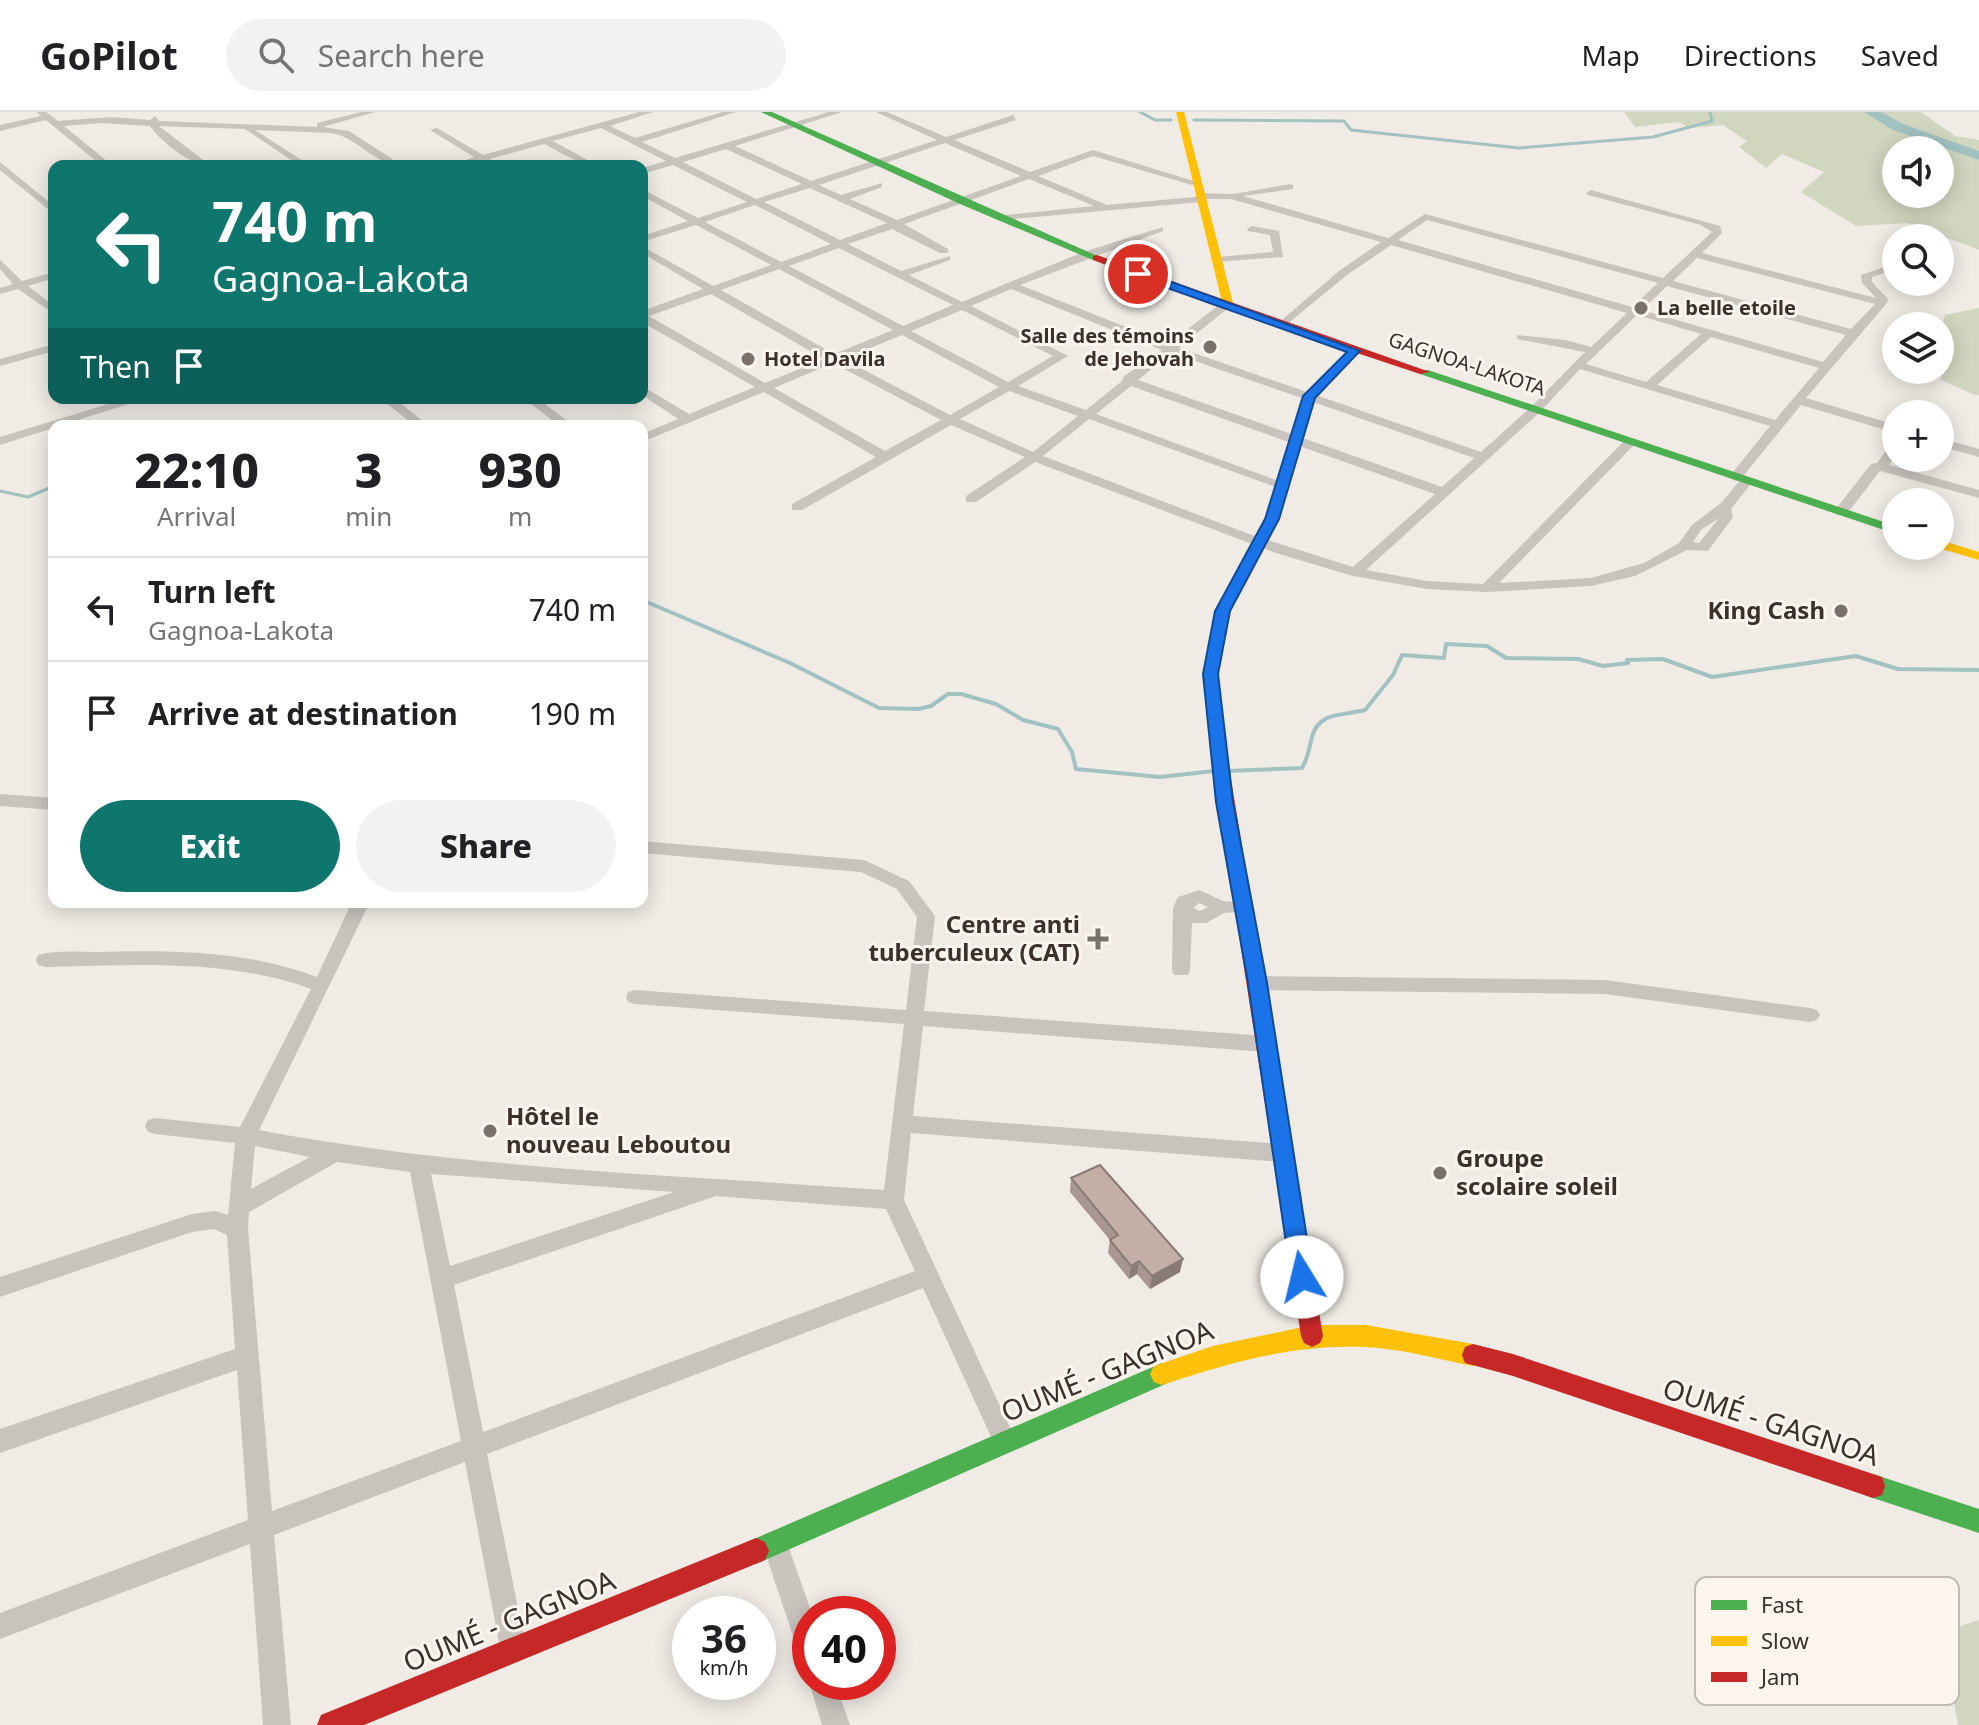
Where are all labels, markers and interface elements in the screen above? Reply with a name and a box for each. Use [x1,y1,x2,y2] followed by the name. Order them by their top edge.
[226,19,786,91] search box
[40,29,178,81] text: GoPilot
[254,33,298,77] icon: search
[318,35,485,76] text: Search here
[1581,36,1640,74] text: Map
[1684,36,1817,74] text: Directions
[1861,36,1939,74] text: Saved
[1882,136,1954,560] map controls
[1882,136,1954,208] button: sound
[212,182,377,258] text: 740 m
[80,192,184,296] icon: left
[1882,224,1954,296] button: search
[1104,240,1172,308] pin
[1116,252,1160,296] icon: arrive
[212,254,470,303] text: Gagnoa-Lakota
[1657,294,1796,321] place label: La belle etoile
[1632,299,1650,317] marker: La belle etoile
[1882,312,1954,384] button: layers
[1020,322,1194,372] place label: Salle des témoins de Jehovah
[1385,325,1549,402] street label: GAGNOA-LAKOTA
[1201,338,1219,356] marker: Salle des témoins de Jehovah
[167,344,211,388] icon: arrive
[764,345,886,372] place label: Hotel Davila
[80,346,151,387] text: Then
[739,350,757,368] marker: Hotel Davila
[1882,400,1954,472] button: +
[134,437,259,502] text: 22:10
[355,437,383,502] text: 3
[479,437,562,502] text: 930
[1882,488,1954,560] button: −
[157,498,236,534] text: Arrival
[345,498,392,534] text: min
[508,498,532,534] text: m
[148,571,276,612] text: Turn left
[80,587,124,631] icon: left
[529,589,616,630] text: 740 m
[1707,593,1825,626] place label: King Cash
[1832,602,1850,620] marker: King Cash
[148,612,334,648] text: Gagnoa-Lakota
[80,691,124,735] icon: arrive
[148,693,458,734] text: Arrive at destination
[529,693,616,734] text: 190 m
[80,800,340,892] button: Exit
[356,800,616,892] button: Share
[869,907,1080,968] place label: Centre anti tuberculeux (CAT)
[1087,928,1109,950] marker: Centre anti tuberculeux (CAT)
[506,1099,731,1160] place label: Hôtel le nouveau Leboutou
[481,1122,499,1140] marker: Hôtel le nouveau Leboutou
[1456,1141,1618,1202] place label: Groupe scolaire soleil
[1431,1164,1449,1182] marker: Groupe scolaire soleil
[1260,1235,1344,1319] position arrow
[995,1310,1218,1430] street label: OUMÉ - GAGNOA
[1658,1368,1884,1474] street label: OUMÉ - GAGNOA
[397,1560,620,1680] street label: OUMÉ - GAGNOA
[1695,1577,1959,1705] legend
[1761,1589,1803,1619] text: Fast
[792,1596,896,1700] speed limit sign: 40
[701,1610,747,1665] text: 36
[1761,1625,1810,1655] text: Slow
[699,1654,749,1681] text: km/h
[1759,1661,1800,1691] text: Jam

